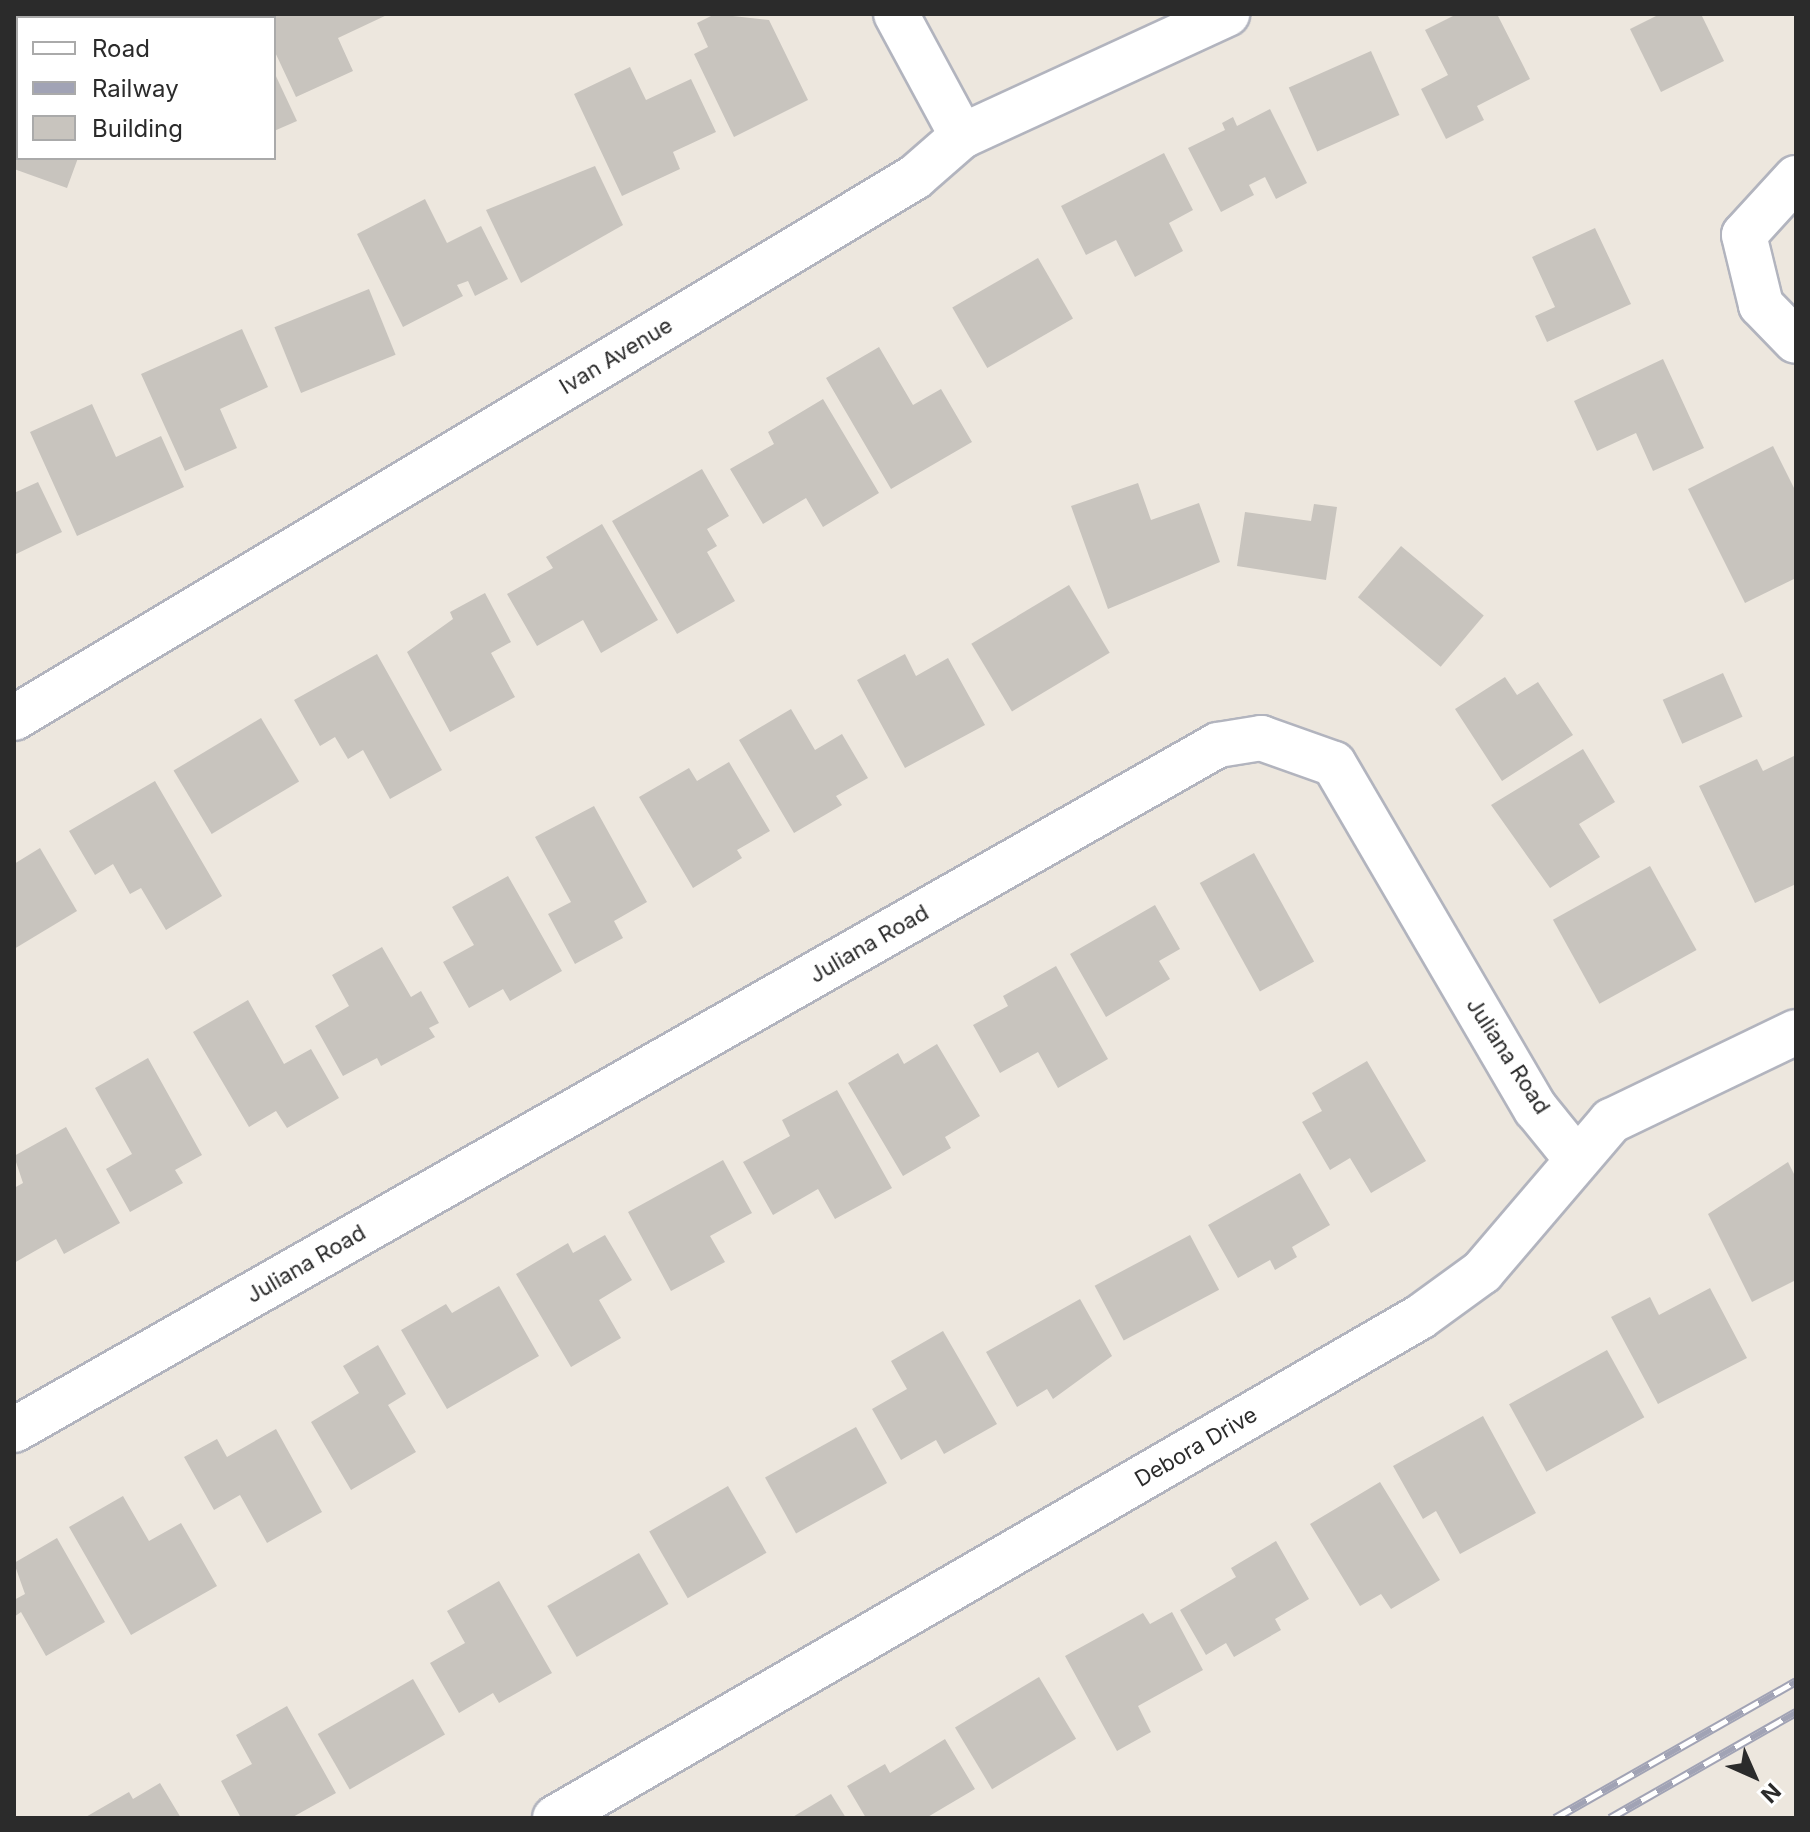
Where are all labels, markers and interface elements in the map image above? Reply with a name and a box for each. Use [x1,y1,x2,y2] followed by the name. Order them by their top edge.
[16,16,276,160] legend
[92,34,150,63] text: Road
[92,74,179,103] text: Railway
[92,114,183,143] text: Building
[555,312,677,400] street label: Ivan Avenue
[805,899,933,989] street label: Juliana Road
[1461,993,1555,1119] street label: Juliana Road
[242,1219,370,1309] street label: Juliana Road
[1130,1401,1262,1493] street label: Debora Drive
[1714,1736,1794,1816] north arrow
[1756,1778,1786,1808] text: N

